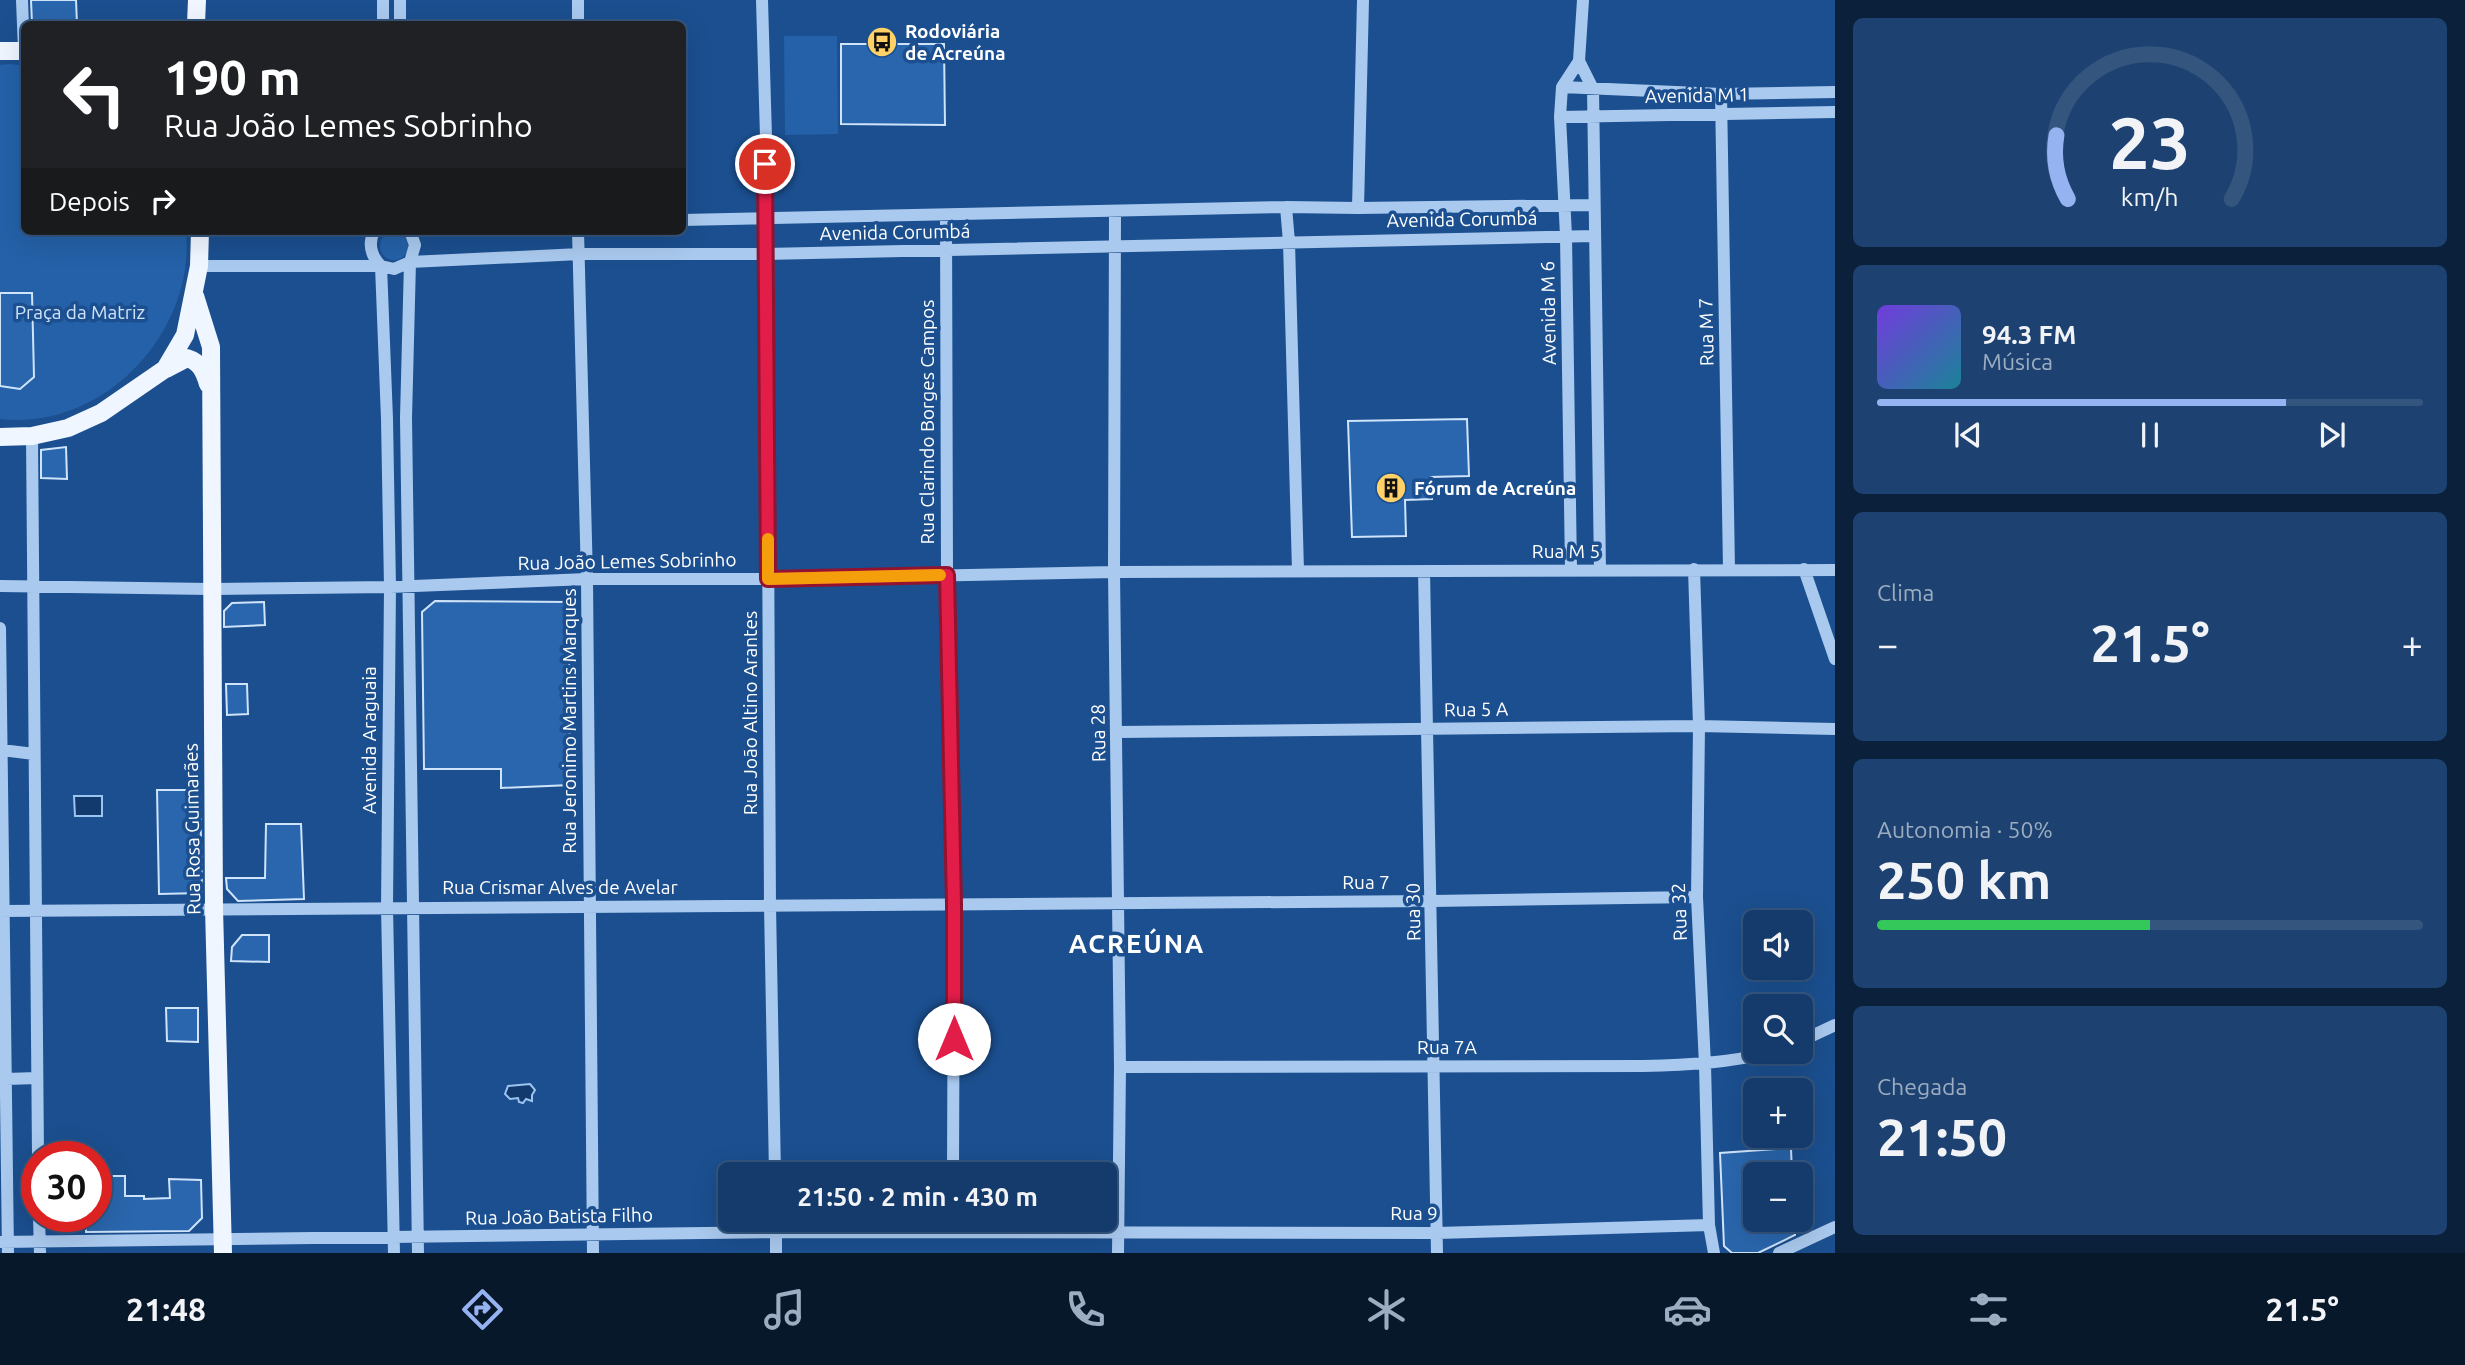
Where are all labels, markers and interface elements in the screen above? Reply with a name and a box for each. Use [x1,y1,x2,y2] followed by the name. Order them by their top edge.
[905,20,1006,64] place label: Rodoviária de Acreúna
[865,25,899,59] bus stop icon: Rodoviária de Acreúna
[49,49,140,140] icon: left
[164,49,301,104] text: 190 m
[1645,83,1749,107] street label: Avenida M 1
[2109,101,2191,183] text: 23
[164,107,533,143] text: Rua João Lemes Sobrinho
[735,134,795,194] pin
[746,145,784,183] icon: arrive
[144,182,182,220] icon: right
[2121,182,2179,210] text: km/h
[49,187,130,216] text: Depois
[1387,207,1537,231] street label: Avenida Corumbá
[820,220,970,244] street label: Avenida Corumbá
[1536,261,1560,365] street label: Avenida M 6
[1694,298,1718,366] street label: Rua M 7
[916,299,938,545] street label: Rua Clarindo Borges Campos
[15,301,146,323] park label: Praça da Matriz
[1982,320,2076,349] text: 94.3 FM
[1982,349,2053,374] text: Música
[1949,416,1987,454] icon: previous
[2131,416,2169,454] icon: pause
[2313,416,2351,454] icon: next
[1374,471,1408,505] building icon: Fórum de Acreúna
[1414,477,1576,499] place label: Fórum de Acreúna
[1532,540,1600,562] street label: Rua M 5
[517,548,737,574] street label: Rua João Lemes Sobrinho
[1877,580,1934,605] text: Clima
[558,588,580,854] street label: Rua Jeronimo Martins Marques
[739,611,761,815] street label: Rua João Altino Arantes
[2090,614,2210,672] text: 21.5°
[1877,623,1898,665] text: −
[2402,623,2423,665] text: +
[358,666,380,814] street label: Avenida Araguaia
[1444,697,1509,721] street label: Rua 5 A
[1086,704,1110,762] street label: Rua 28
[180,743,204,915] street label: Rua Rosa Guimarães
[1877,817,2053,842] text: Autonomia · 50%
[1877,851,2051,909] text: 250 km
[1342,871,1390,893] street label: Rua 7
[442,876,678,898] street label: Rua Crismar Alves de Avelar
[1401,883,1425,941] street label: Rua 30
[1667,883,1691,941] street label: Rua 32
[1743,910,1813,1232] map controls
[1743,910,1813,980] button: sound
[1069,928,1205,958] district label: ACREÚNA
[1743,994,1813,1064] button: search
[917,1002,991,1076] position arrow
[1417,1036,1478,1058] street label: Rua 7A
[1877,1074,1967,1099] text: Chegada
[1743,1078,1813,1148] button: +
[1877,1108,2007,1166] text: 21:50
[21,1141,112,1232] speed limit sign: 30
[1743,1162,1813,1232] button: −
[797,1182,1038,1211] text: 21:50 · 2 min · 430 m
[1390,1202,1438,1224] street label: Rua 9
[465,1203,653,1229] street label: Rua João Batista Filho
[458,1285,507,1334] icon: directions
[760,1285,809,1334] icon: music
[1061,1285,1110,1334] icon: phone
[1362,1285,1411,1334] icon: climate
[1663,1285,1712,1334] icon: car
[1964,1285,2013,1334] icon: filters
[126,1291,206,1327] text: 21:48
[2265,1291,2339,1327] text: 21.5°

